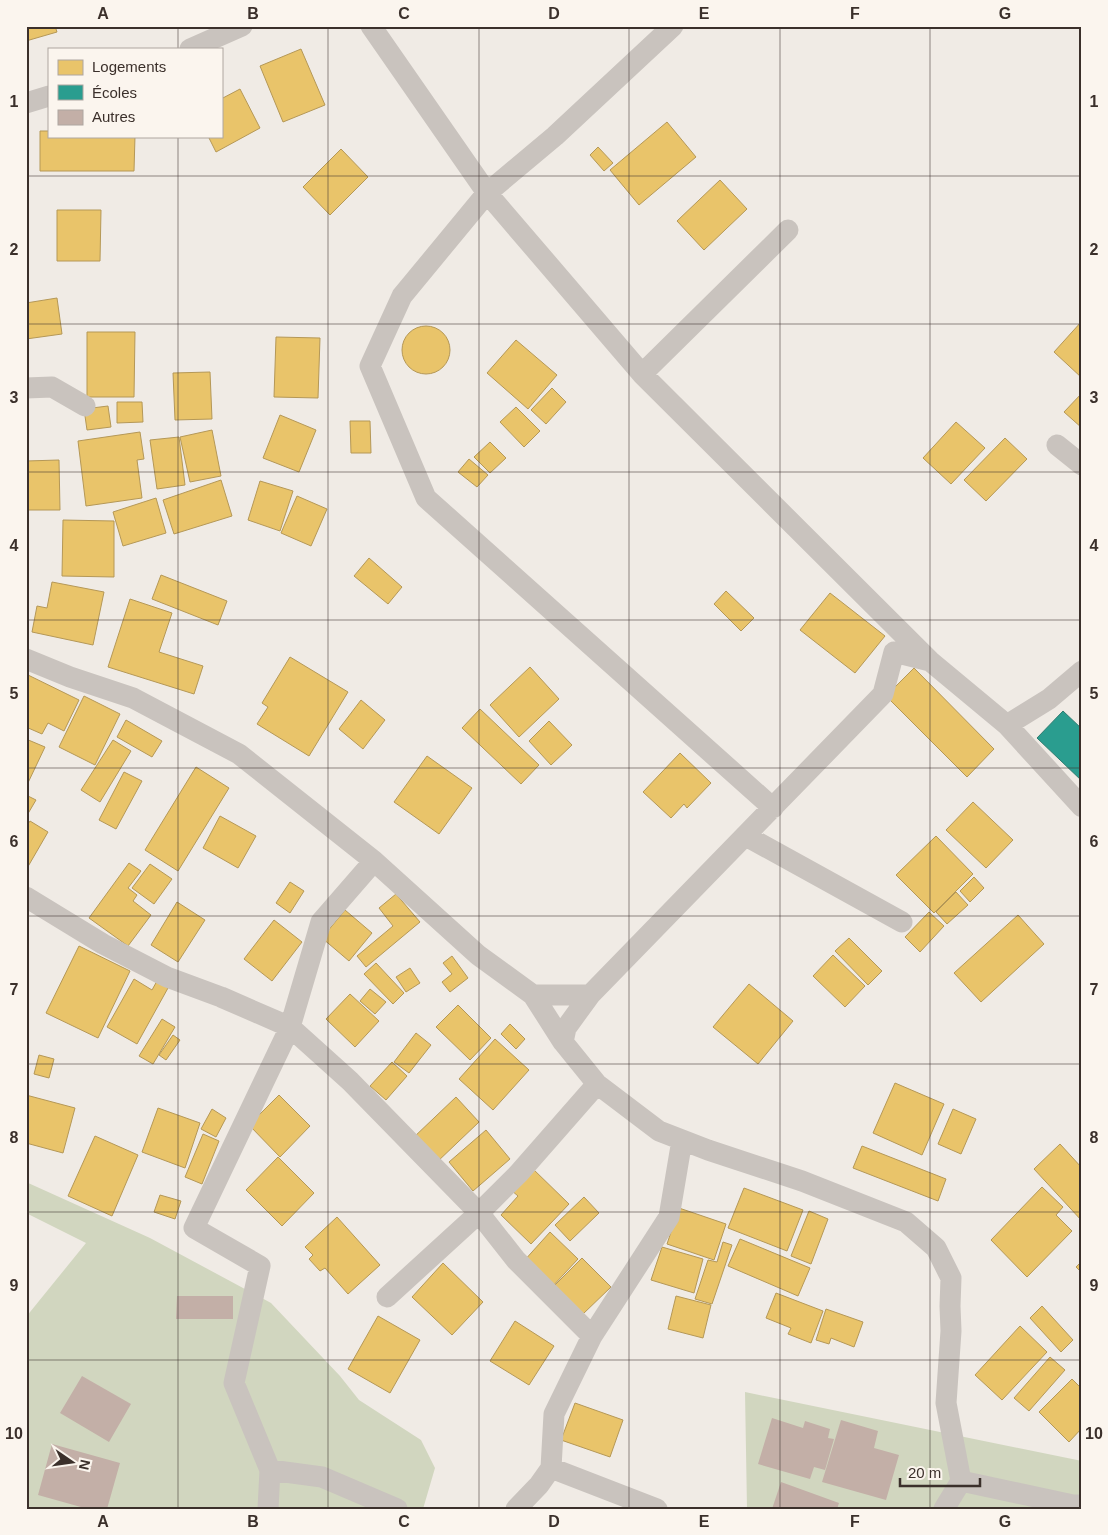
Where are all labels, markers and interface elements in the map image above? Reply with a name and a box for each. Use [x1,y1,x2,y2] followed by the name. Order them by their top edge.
[97,5,109,22] text: A
[247,5,259,22] text: B
[398,5,410,22] text: C
[548,5,560,22] text: D
[699,5,710,22] text: E
[850,5,860,22] text: F
[999,5,1011,22] text: G
[48,48,222,138] legend
[92,58,166,75] text: Logements
[92,84,137,101] text: Écoles
[10,93,19,110] text: 1
[1090,93,1099,110] text: 1
[92,108,135,125] text: Autres
[10,241,19,258] text: 2
[1090,241,1099,258] text: 2
[10,389,19,406] text: 3
[1090,389,1099,406] text: 3
[10,537,19,554] text: 4
[1090,537,1099,554] text: 4
[10,685,19,702] text: 5
[1090,685,1099,702] text: 5
[10,833,19,850] text: 6
[1090,833,1099,850] text: 6
[10,981,19,998] text: 7
[1090,981,1099,998] text: 7
[10,1129,19,1146] text: 8
[1090,1129,1099,1146] text: 8
[10,1277,19,1294] text: 9
[1090,1277,1099,1294] text: 9
[5,1425,23,1442] text: 10
[1085,1425,1103,1442] text: 10
[48,1438,98,1488] north arrow
[900,1455,980,1487] scale bar
[76,1458,94,1472] text: N
[908,1464,941,1481] text: 20 m
[97,1513,109,1530] text: A
[247,1513,259,1530] text: B
[398,1513,410,1530] text: C
[548,1513,560,1530] text: D
[699,1513,710,1530] text: E
[850,1513,860,1530] text: F
[999,1513,1011,1530] text: G

